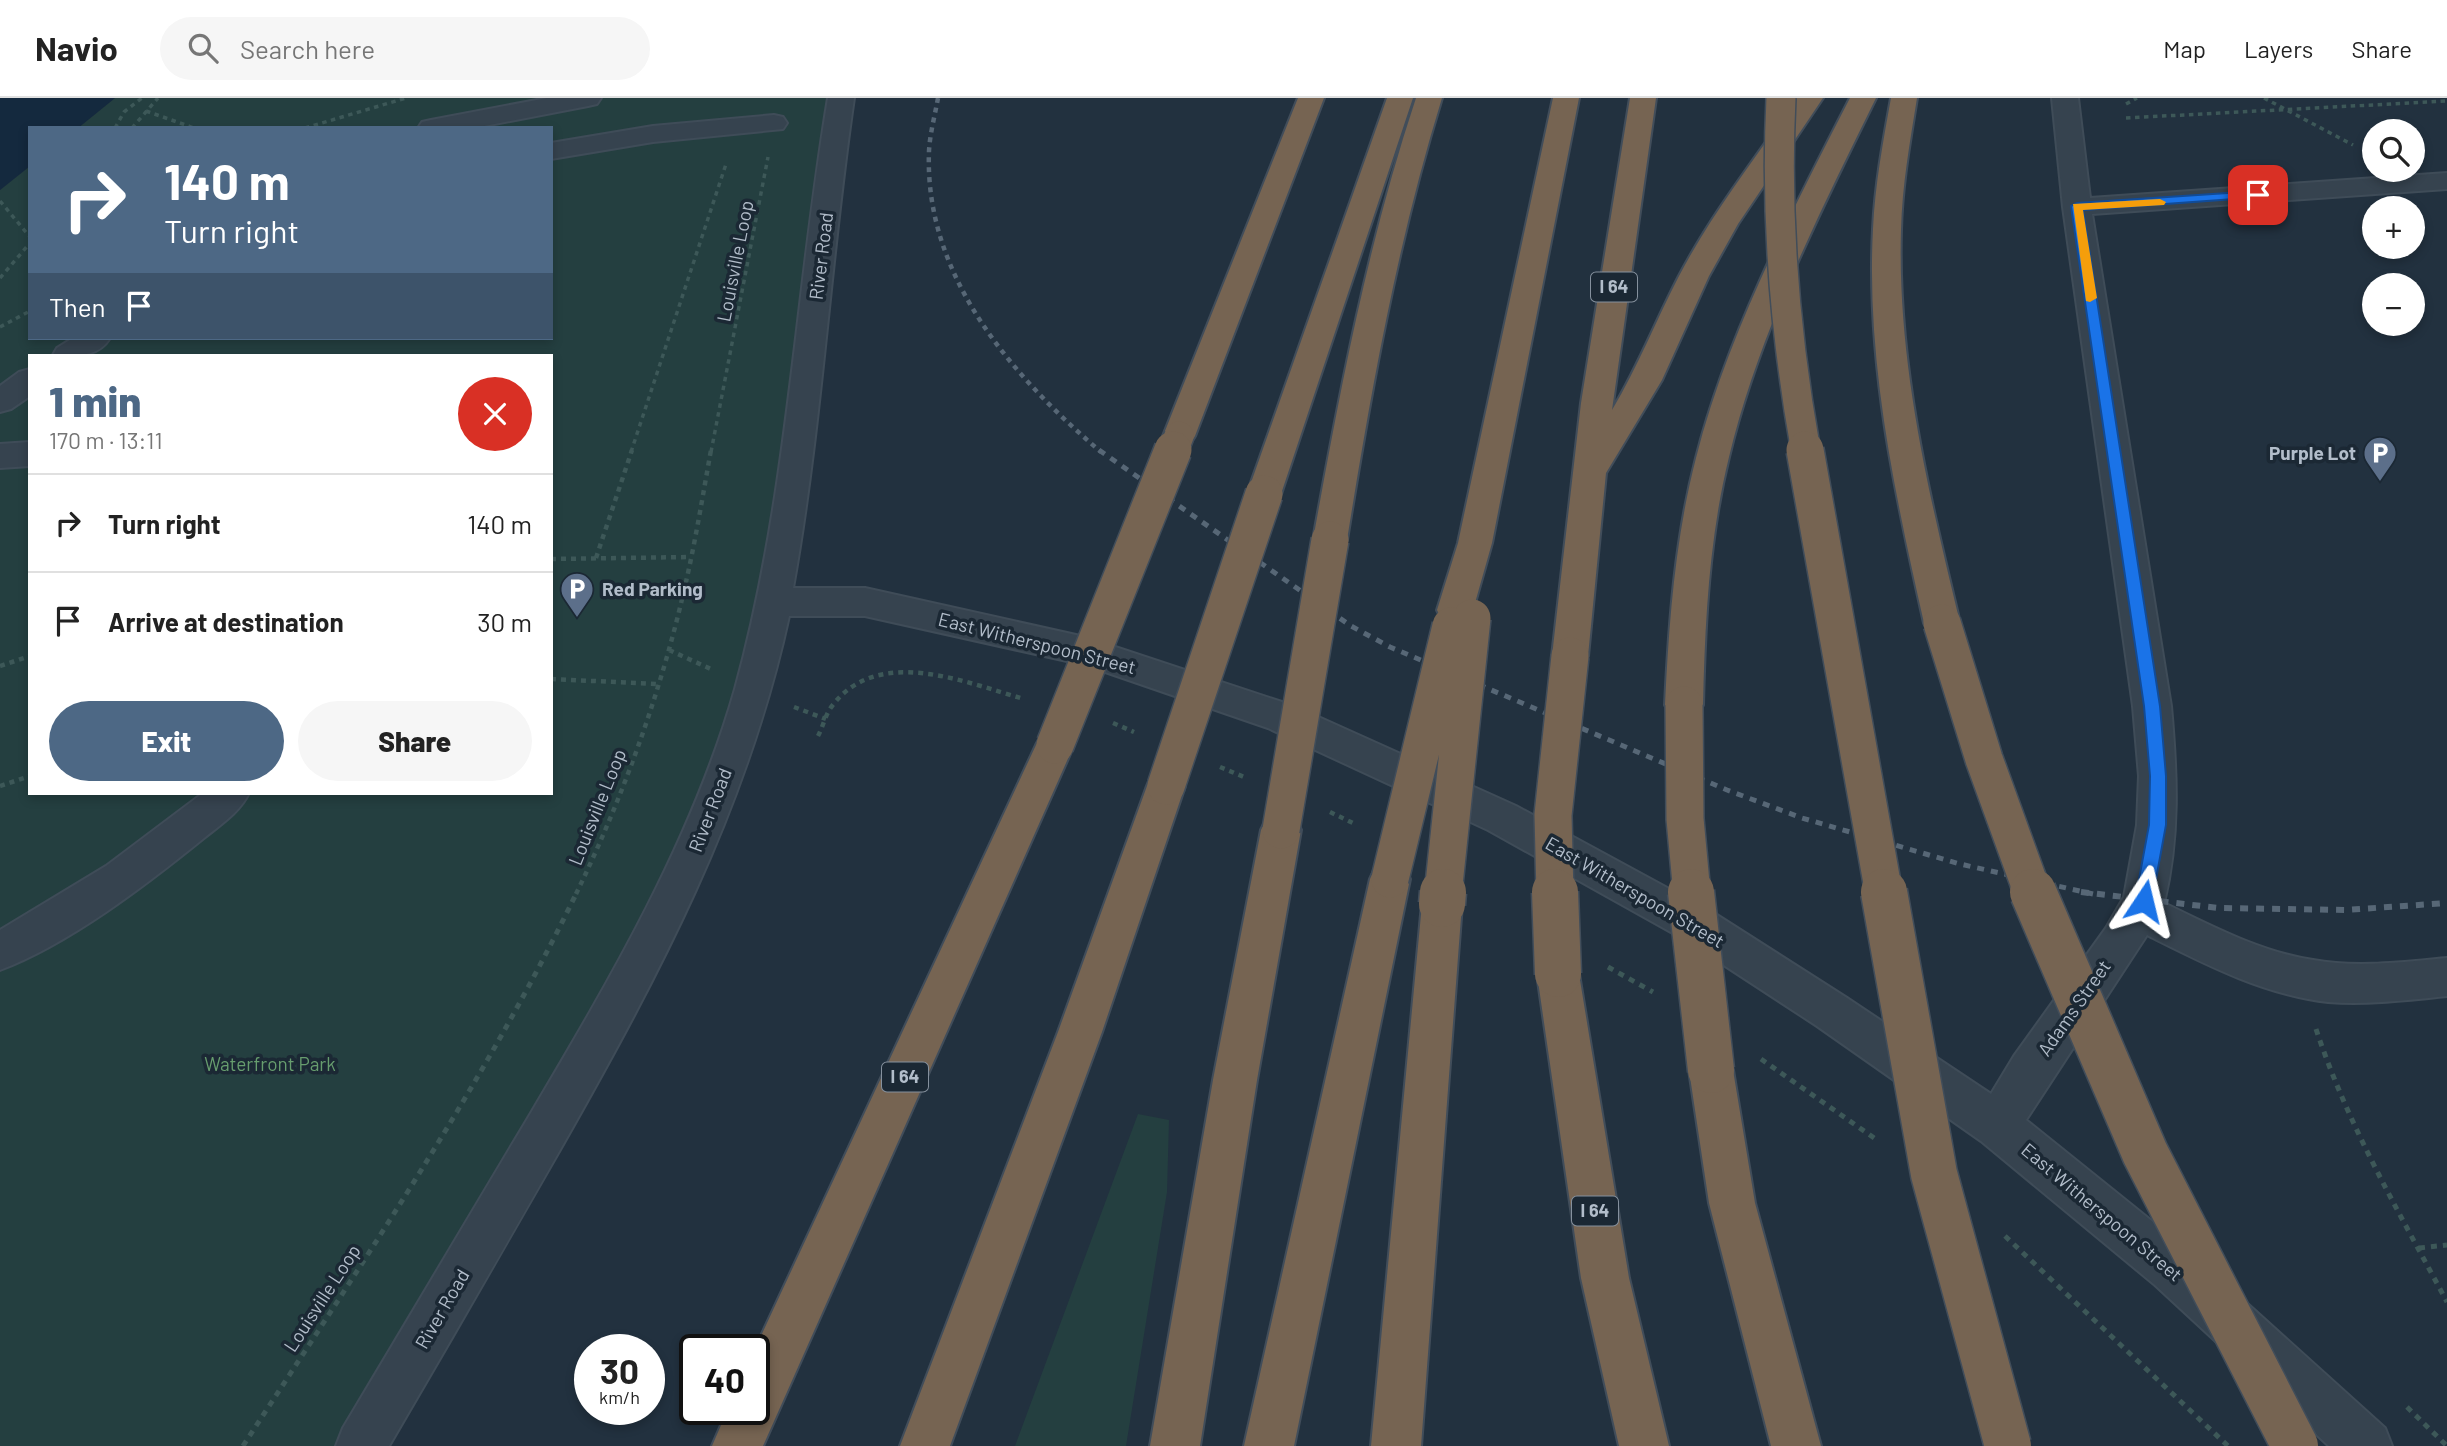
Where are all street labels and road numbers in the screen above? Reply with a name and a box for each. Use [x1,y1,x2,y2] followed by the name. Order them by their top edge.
[711,198,758,324] street label: Louisville Loop
[804,211,837,301] street label: River Road
[1591,272,1637,302] road number: I 64
[936,607,1138,678] street label: East Witherspoon Street
[563,745,630,868] street label: Louisville Loop
[683,765,736,855] street label: River Road
[1542,831,1729,952] street label: East Witherspoon Street
[2032,955,2115,1060] street label: Adams Street
[882,1062,928,1092] road number: I 64
[2017,1138,2187,1286] street label: East Witherspoon Street
[1572,1196,1618,1226] road number: I 64
[278,1240,365,1356] street label: Louisville Loop
[410,1265,474,1353] street label: River Road

